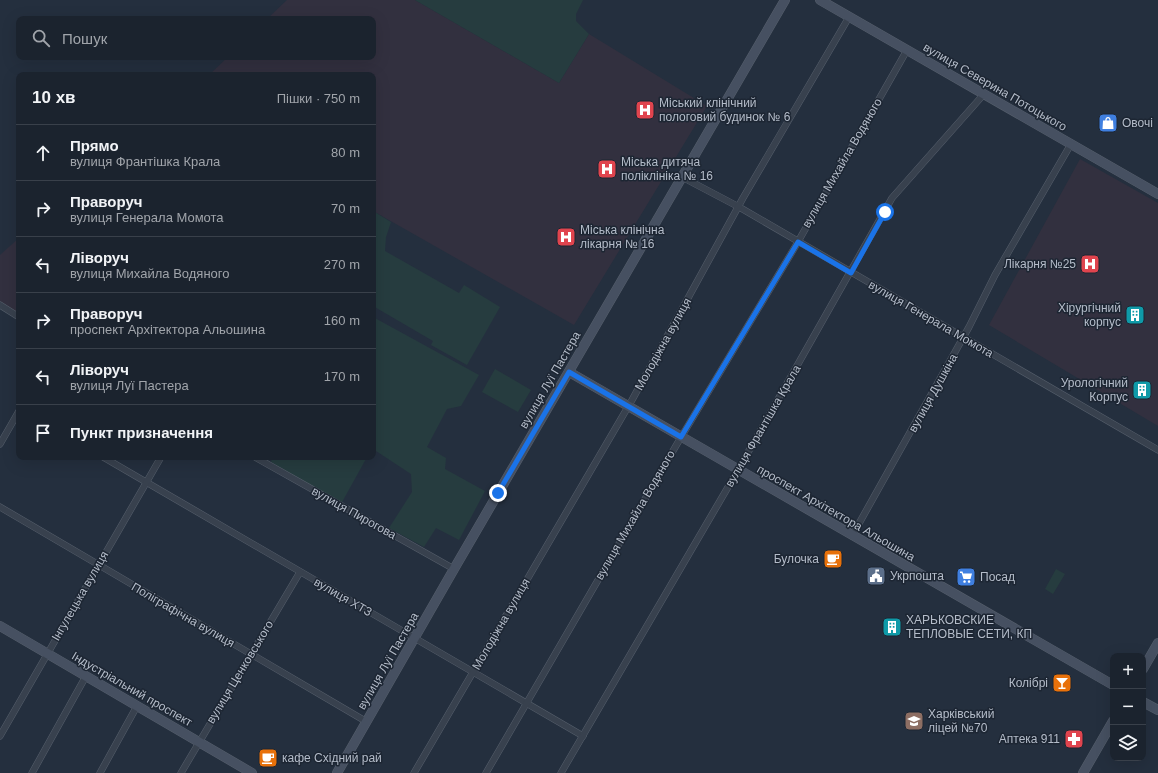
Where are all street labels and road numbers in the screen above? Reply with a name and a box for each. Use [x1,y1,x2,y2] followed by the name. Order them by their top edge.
[921,40,1070,134] street label: вулиця Северина Потоцького
[799,95,885,230] street label: вулиця Михайла Водяного
[866,277,996,361] street label: вулиця Генерала Момота
[632,295,694,393] street label: Молодіжна вулиця
[517,329,584,431] street label: вулиця Луї Пастера
[906,351,960,435] street label: вулиця Душкіна
[722,362,804,490] street label: вулиця Франтішка Крала
[592,447,678,582] street label: вулиця Михайла Водяного
[754,462,918,564] street label: проспект Архітектора Альошина
[309,484,399,542] street label: вулиця Пирогова
[49,549,111,643] street label: Інгулецька вулиця
[311,575,375,619] street label: вулиця ХТЗ
[469,576,533,672] street label: Молодіжна вулиця
[129,580,237,650] street label: Поліграфічна вулиця
[355,610,422,712] street label: вулиця Луї Пастера
[204,618,277,726] street label: вулиця Ценковського
[69,649,195,730] street label: Індустріальний проспект

